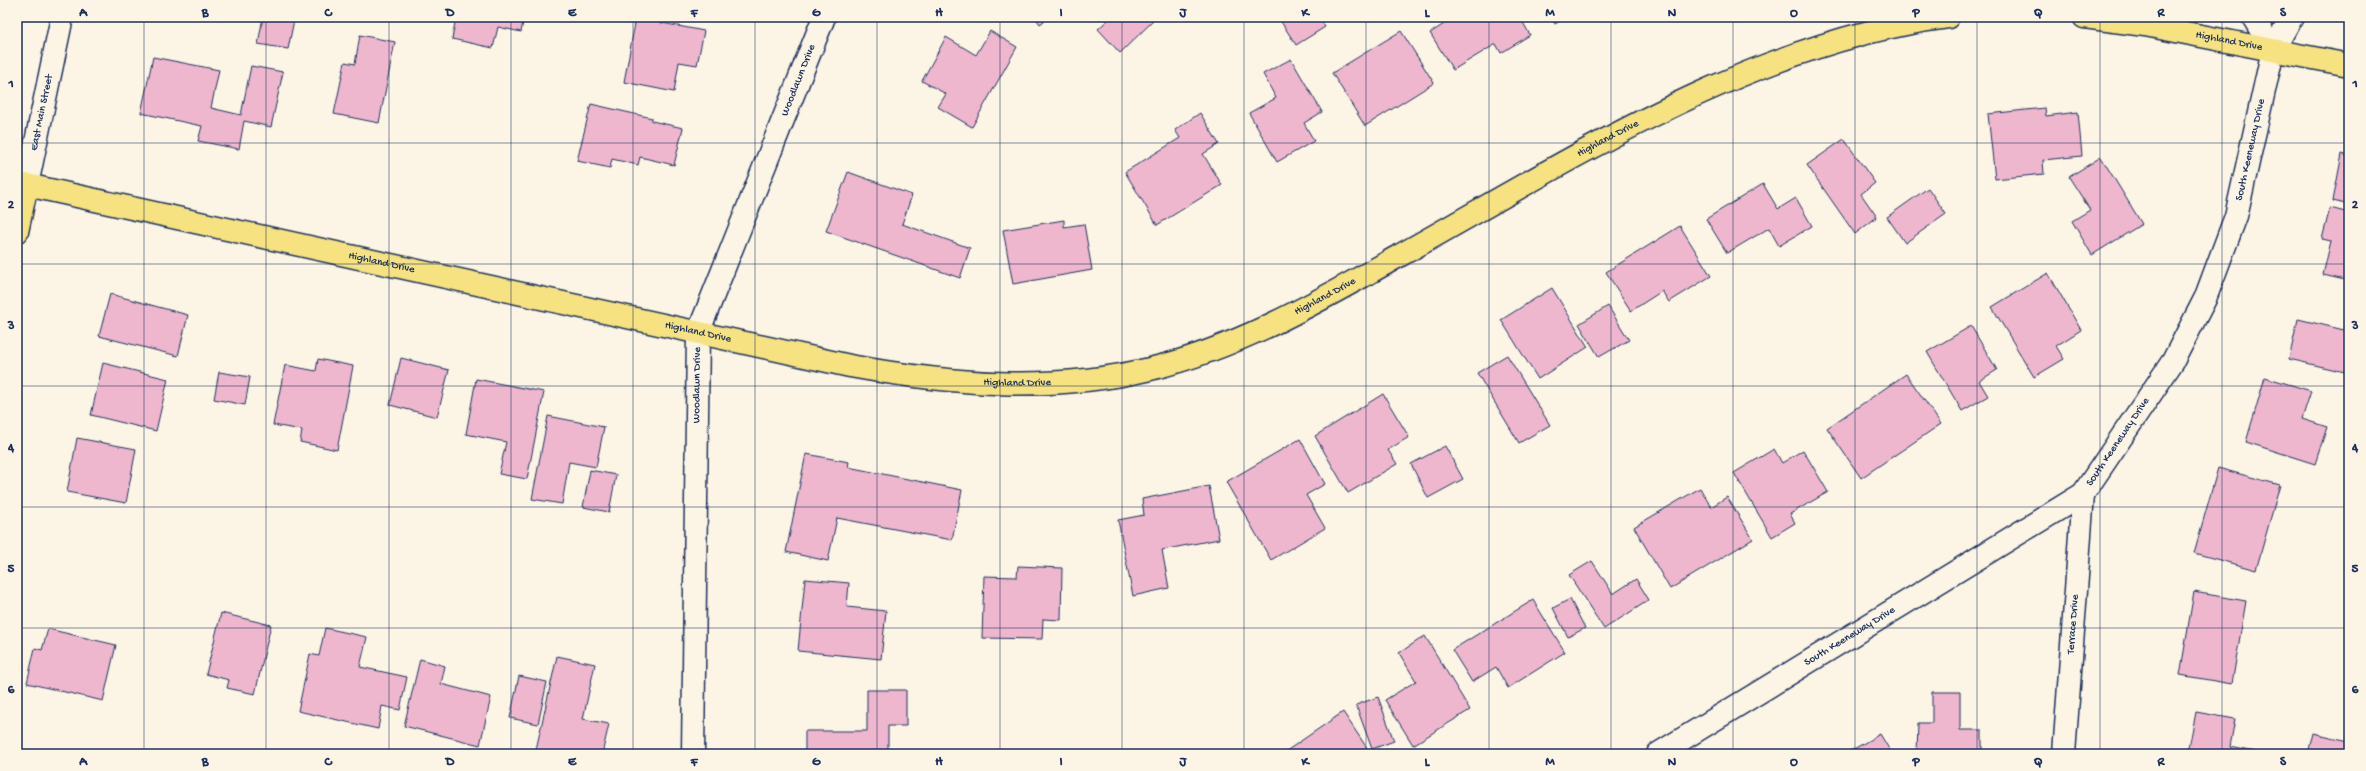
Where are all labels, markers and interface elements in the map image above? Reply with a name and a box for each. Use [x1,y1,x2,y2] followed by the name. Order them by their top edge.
[78,6,88,21] text: A
[201,6,210,21] text: B
[323,6,333,21] text: C
[445,6,455,21] text: D
[568,6,577,21] text: E
[690,6,699,21] text: F
[812,6,821,21] text: G
[935,6,943,21] text: H
[1059,6,1063,21] text: I
[1179,6,1188,21] text: J
[1300,6,1310,21] text: K
[1425,6,1431,21] text: L
[1545,6,1555,21] text: M
[1668,6,1677,21] text: N
[1790,6,1798,21] text: O
[1911,6,1920,21] text: P
[2034,6,2043,21] text: Q
[2157,6,2166,21] text: R
[2280,6,2287,21] text: S
[2194,29,2264,54] street label: Highland Drive
[779,42,819,118] street label: Woodlawn Drive
[28,72,56,152] street label: East Main Street
[7,77,14,92] text: 1
[2351,77,2358,92] text: 1
[2234,97,2268,202] street label: South Keeneway Drive
[1575,118,1641,160] street label: Highland Drive
[8,198,15,213] text: 2
[2352,198,2359,213] text: 2
[347,250,416,276] street label: Highland Drive
[1293,275,1358,318] street label: Highland Drive
[7,319,15,334] text: 3
[664,319,733,346] street label: Highland Drive
[2351,319,2359,334] text: 3
[691,347,704,423] street label: Woodlawn Drive
[983,377,1052,390] street label: Highland Drive
[2084,395,2152,488] street label: South Keeneway Drive
[7,441,15,456] text: 4
[2351,441,2359,456] text: 4
[8,562,15,577] text: 5
[2352,562,2359,577] text: 5
[2065,594,2082,656] street label: Terrace Drive
[1802,604,1898,669] street label: South Keeneway Drive
[8,683,15,698] text: 6
[2352,683,2359,698] text: 6
[78,755,88,770] text: A
[201,755,210,770] text: B
[323,755,333,770] text: C
[445,755,455,770] text: D
[568,755,577,770] text: E
[690,755,699,770] text: F
[812,755,821,770] text: G
[935,755,943,770] text: H
[1059,755,1063,770] text: I
[1179,755,1188,770] text: J
[1300,755,1310,770] text: K
[1425,755,1431,770] text: L
[1545,755,1555,770] text: M
[1668,755,1677,770] text: N
[1790,755,1798,770] text: O
[1911,755,1920,770] text: P
[2034,755,2043,770] text: Q
[2157,755,2166,770] text: R
[2280,755,2287,770] text: S

